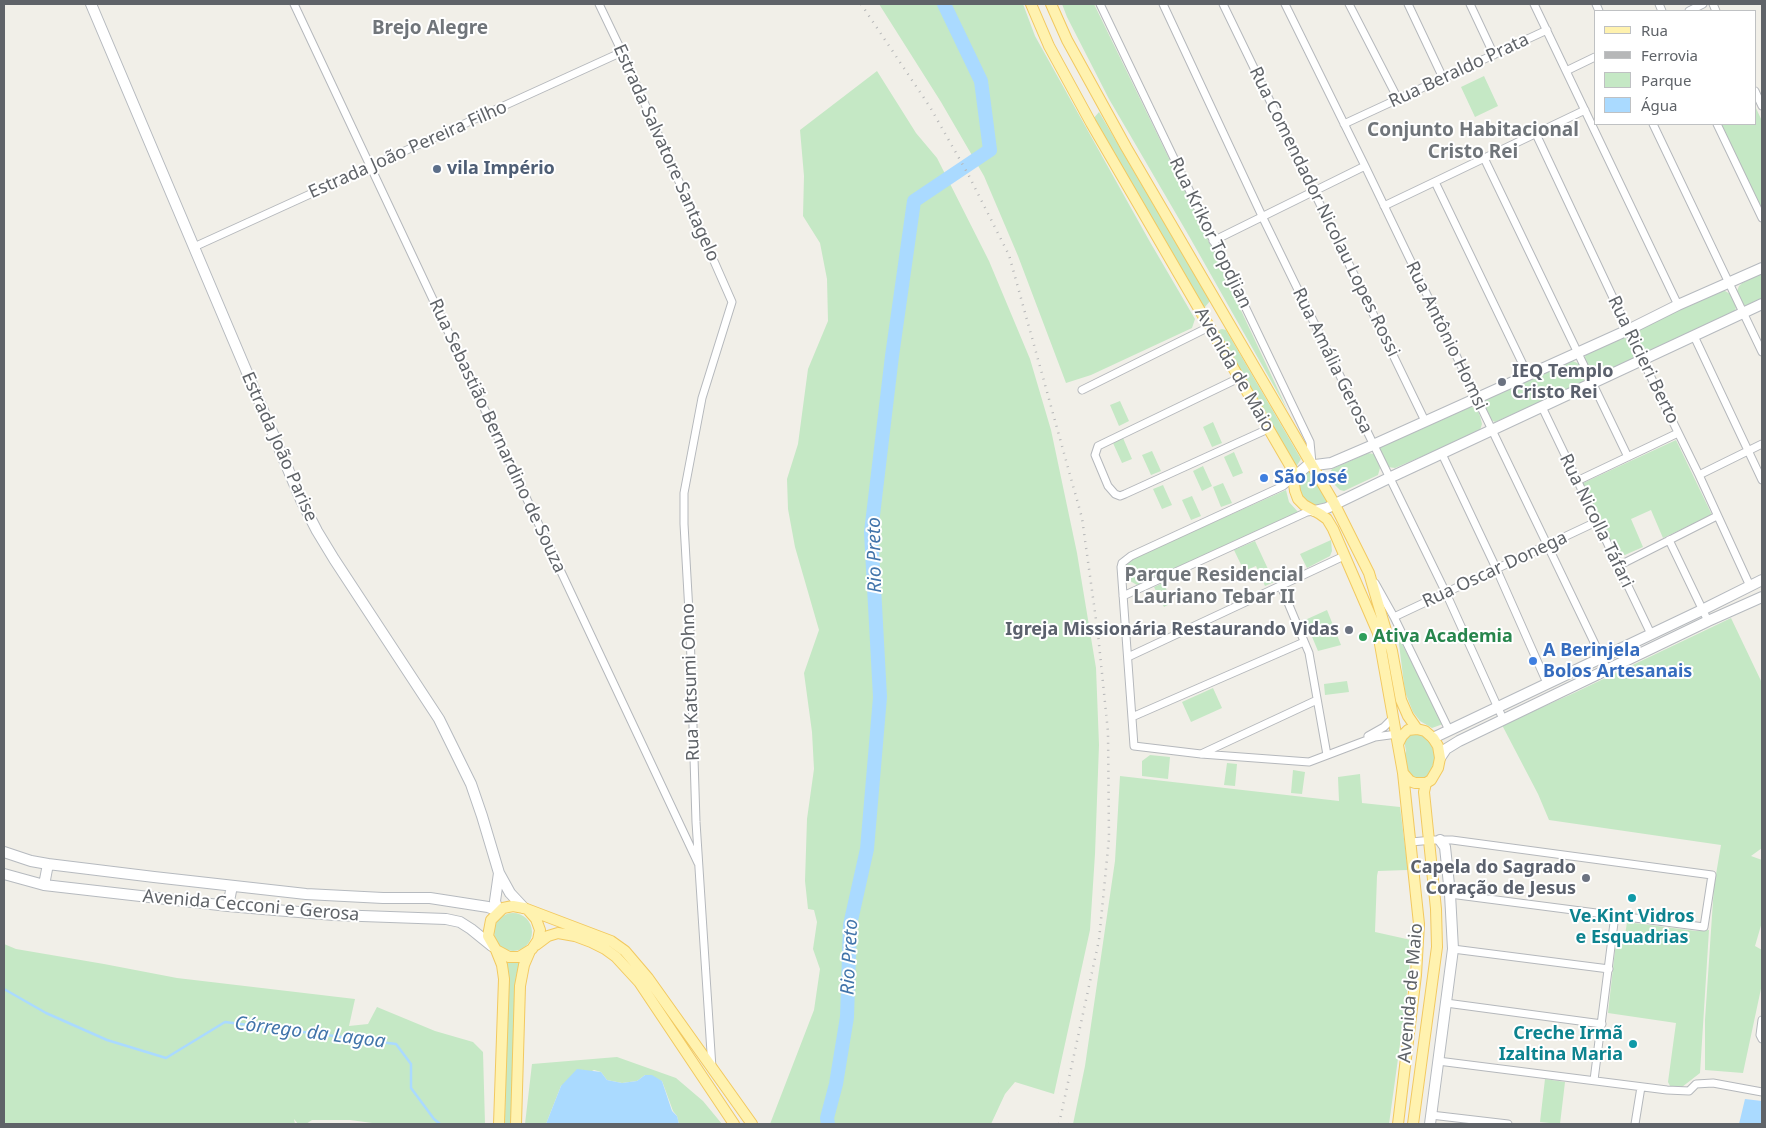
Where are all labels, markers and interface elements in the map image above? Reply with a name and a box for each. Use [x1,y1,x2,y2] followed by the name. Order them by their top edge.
[1594,10,1756,125] legend
[372,18,488,40] district label: Brejo Alegre
[1641,20,1668,40] text: Rua
[1386,29,1532,113] street label: Rua Beraldo Prata
[608,41,724,265] street label: Estrada Salvatore Santagelo
[1641,45,1698,65] text: Ferrovia
[1244,63,1404,361] street label: Rua Comendador Nicolau Lopes Rossi
[1641,70,1691,90] text: Parque
[1641,95,1678,115] text: Água
[305,96,511,204] street label: Estrada João Pereira Filho
[1367,120,1579,164] district label: Conjunto Habitacional Cristo Rei
[1164,154,1256,312] street label: Rua Krikor Topdjian
[447,158,555,180] place label: vila Império
[431,163,443,175] marker: vila Império
[1401,258,1491,414] street label: Rua Antônio Homsi
[1287,285,1377,437] street label: Rua Amália Gerosa
[1603,292,1683,428] street label: Rua Ricieri Berto
[424,295,570,577] street label: Rua Sebastião Bernardino de Souza
[1190,304,1278,436] street label: Avenida de Maio
[1512,361,1613,404] place label: IEQ Templo Cristo Rei
[236,369,322,525] street label: Estrada João Parise
[1496,376,1508,388] marker: IEQ Templo Cristo Rei
[1554,451,1638,591] street label: Rua Nicolla Táfari
[1274,467,1348,489] place label: São José
[1258,472,1270,484] marker: São José
[863,517,887,593] water label: Rio Preto
[1419,527,1571,613] street label: Rua Oscar Donega
[1124,565,1304,609] district label: Parque Residencial Lauriano Tebar II
[677,603,705,761] street label: Rua Katsumi Ohno
[1005,619,1339,641] place label: Igreja Missionária Restaurando Vidas
[1343,624,1355,636] marker: Igreja Missionária Restaurando Vidas
[1373,626,1513,648] place label: Ativa Academia
[1357,631,1369,643] marker: Ativa Academia
[1543,640,1692,682] place label: A Berinjela Bolos Artesanais
[1527,655,1539,667] marker: A Berinjela Bolos Artesanais
[1410,857,1576,900] place label: Capela do Sagrado Coração de Jesus
[1580,872,1592,884] marker: Capela do Sagrado Coração de Jesus
[142,886,360,926] street label: Avenida Cecconi e Gerosa
[1626,892,1638,904] marker: Ve.Kint Vidros e Esquadrias
[1569,906,1695,949] place label: Ve.Kint Vidros e Esquadrias
[837,919,863,995] water label: Rio Preto
[1394,922,1428,1064] street label: Avenida de Maio
[233,1012,387,1054] water label: Córrego da Lagoa
[1499,1023,1623,1066] place label: Creche Irmã Izaltina Maria
[1627,1038,1639,1050] marker: Creche Irmã Izaltina Maria

